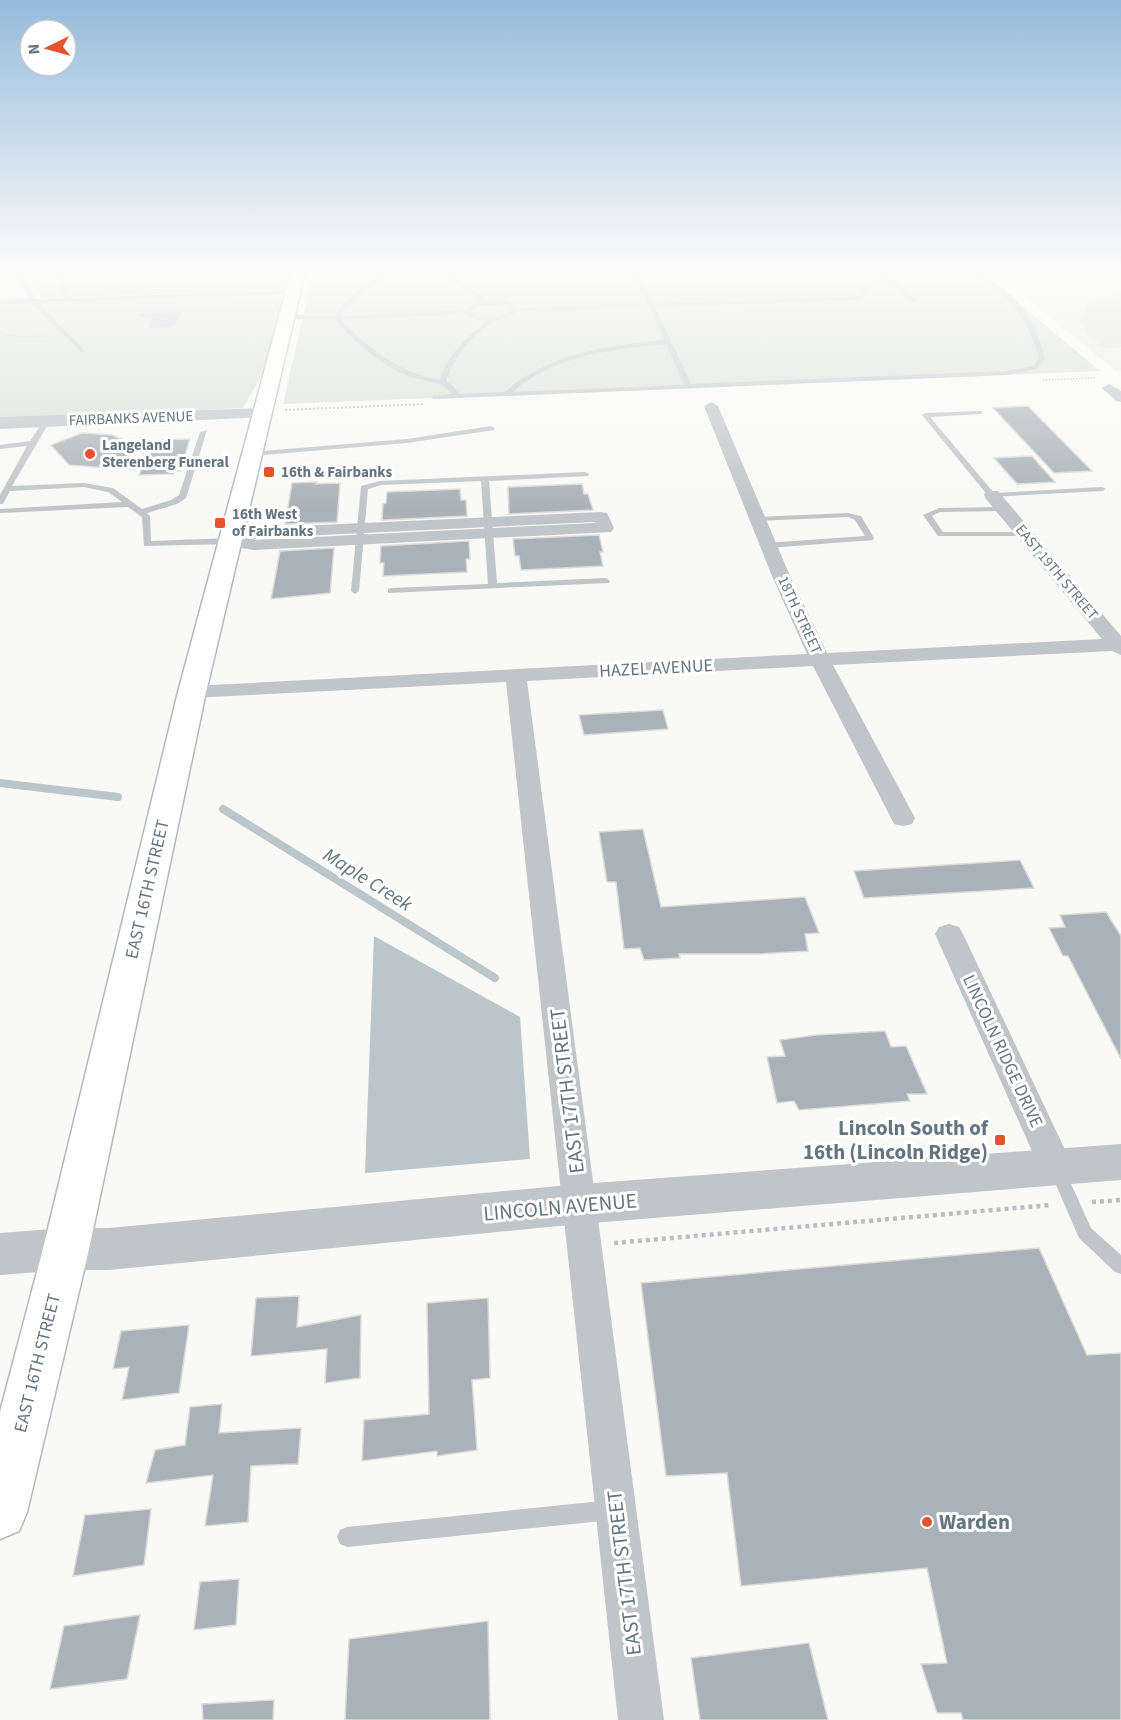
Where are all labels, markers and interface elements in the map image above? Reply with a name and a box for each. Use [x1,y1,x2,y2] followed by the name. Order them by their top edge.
[18,18,78,78] north arrow
[23,43,45,55] text: N
[68,406,194,431] street label: FAIRBANKS AVENUE
[102,435,229,473] place label: Langeland Sterenberg Funeral
[83,447,97,461] marker: Langeland Sterenberg Funeral
[281,462,393,483] place label: 16th & Fairbanks
[262,465,276,479] marker: 16th & Fairbanks
[232,504,314,542] place label: 16th West of Fairbanks
[213,516,227,530] marker: 16th West of Fairbanks
[1010,520,1103,625] street label: EAST 19TH STREET
[772,573,827,658] street label: 18TH STREET
[598,653,714,684] street label: HAZEL AVENUE
[119,817,176,961] street label: EAST 16TH STREET
[317,841,418,919] water label: Maple Creek
[956,971,1049,1132] street label: LINCOLN RIDGE DRIVE
[542,1007,592,1175] street label: EAST 17TH STREET
[803,1113,989,1167] place label: Lincoln South of 16th (Lincoln Ridge)
[993,1133,1007,1147] marker: Lincoln South of 16th (Lincoln Ridge)
[482,1185,638,1229] street label: LINCOLN AVENUE
[8,1291,67,1435] street label: EAST 16TH STREET
[599,1489,649,1657] street label: EAST 17TH STREET
[939,1507,1010,1537] place label: Warden
[920,1515,934,1529] marker: Warden

